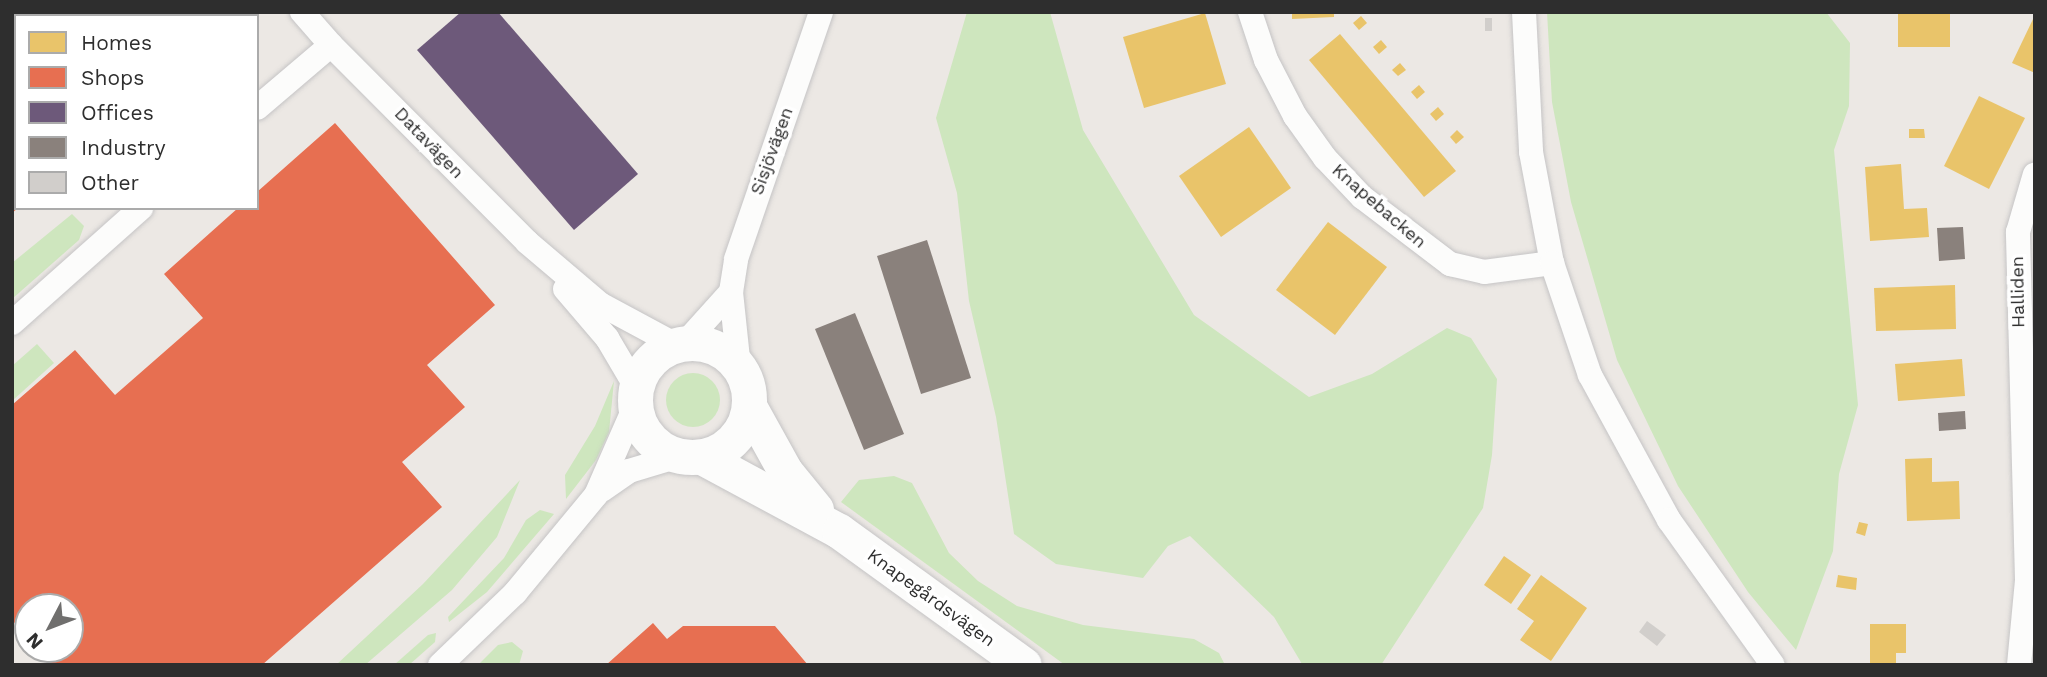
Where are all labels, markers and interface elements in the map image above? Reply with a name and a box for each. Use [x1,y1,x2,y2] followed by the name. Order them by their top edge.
[14,14,259,210] legend
[81,30,152,55] text: Homes
[81,65,144,90] text: Shops
[81,100,154,125] text: Offices
[390,103,468,183] street label: Datavägen
[746,104,798,198] street label: Sisjövägen
[81,135,166,160] text: Industry
[1327,159,1431,253] street label: Knapebacken
[81,170,139,195] text: Other
[2007,256,2029,328] street label: Halliden
[863,544,999,652] street label: Knapegårdsvägen
[14,593,84,663] north arrow
[21,628,48,654] text: N

